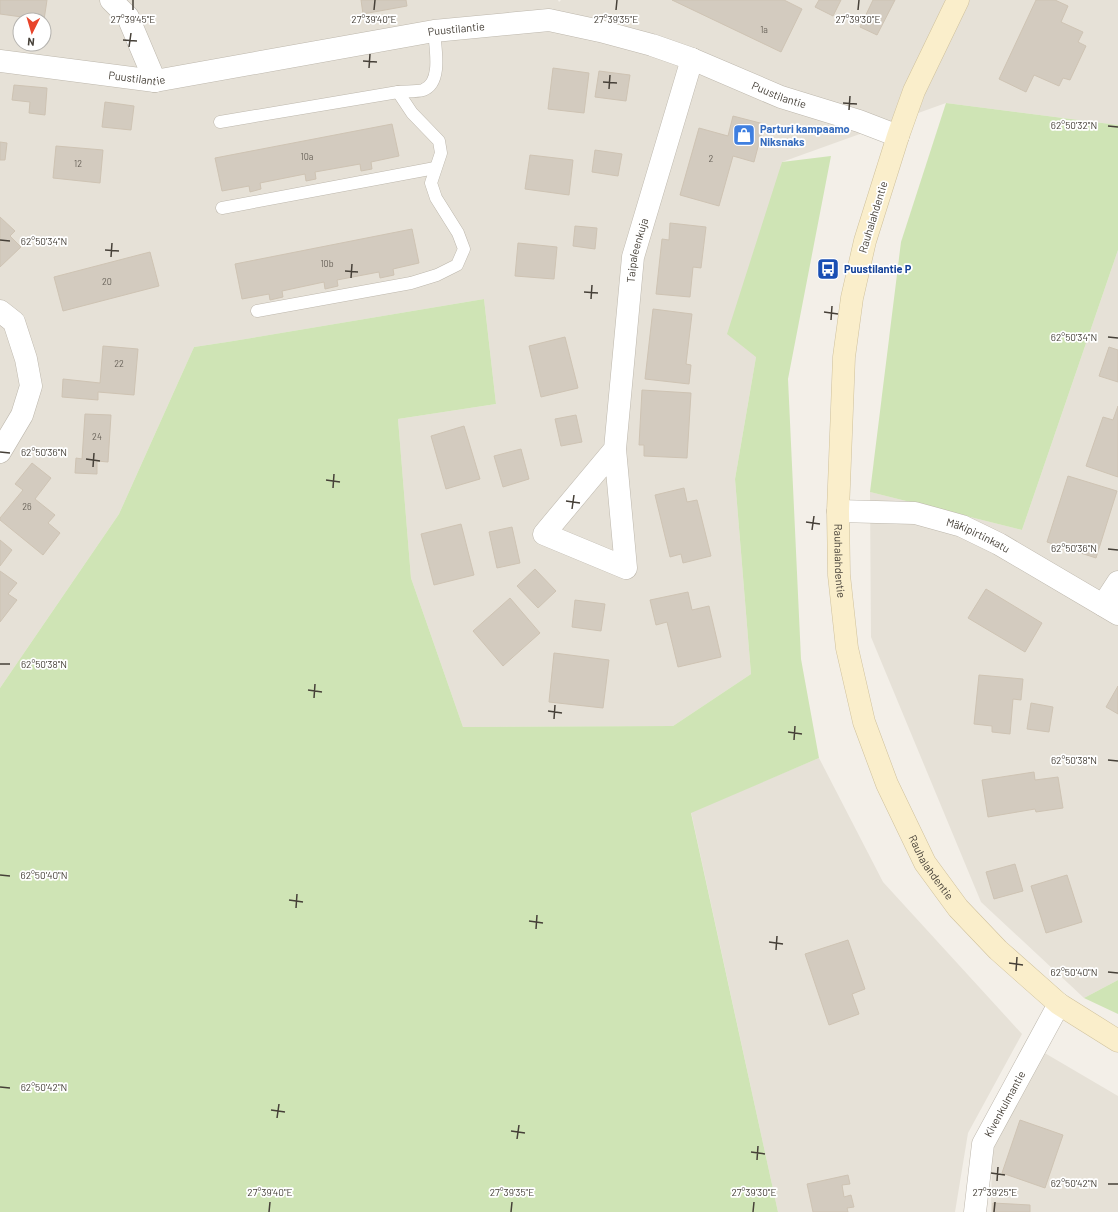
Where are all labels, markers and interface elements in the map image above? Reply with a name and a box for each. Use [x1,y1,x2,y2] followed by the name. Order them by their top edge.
[12,12,52,52] north arrow
[111,13,155,25] text: 27°39'45"E
[351,13,397,25] text: 27°39'40"E
[594,13,638,25] text: 27°39'35"E
[835,13,881,25] text: 27°39'30"E
[427,19,485,38] street label: Puustilantie
[760,24,768,35] house number: 1a
[27,36,35,49] text: N
[108,68,166,87] street label: Puustilantie
[750,78,808,110] street label: Puustilantie
[1051,119,1097,131] text: 62°50'32"N
[731,122,757,148] shop icon: Parturi kampaamo Niksnaks
[760,122,850,148] place label: Parturi kampaamo Niksnaks
[301,151,313,162] house number: 10a
[709,153,714,164] house number: 2
[74,158,82,169] house number: 12
[855,179,890,254] street label: Rauhalahdentie
[624,216,650,283] street label: Taipaleenkuja
[21,235,67,247] text: 62°50'34"N
[815,256,841,282] bus stop icon: Puustilantie P
[320,258,334,269] house number: 10b
[844,262,912,275] place label: Puustilantie P
[102,276,112,287] house number: 20
[1051,331,1097,343] text: 62°50'34"N
[114,358,124,369] house number: 22
[92,431,102,442] house number: 24
[21,446,67,458] text: 62°50'36"N
[22,501,32,512] house number: 26
[945,515,1012,555] street label: Mäkipirtinkatu
[832,524,848,599] street label: Rauhalahdentie
[1051,542,1097,554] text: 62°50'36"N
[21,658,67,670] text: 62°50'38"N
[1051,754,1097,766] text: 62°50'38"N
[906,833,957,902] street label: Rauhalahdentie
[21,869,67,881] text: 62°50'40"N
[1051,966,1097,978] text: 62°50'40"N
[981,1068,1028,1139] street label: Kivenkulmantie
[21,1081,67,1093] text: 62°50'42"N
[1051,1177,1097,1189] text: 62°50'42"N
[247,1186,293,1198] text: 27°39'40"E
[490,1186,534,1198] text: 27°39'35"E
[731,1186,777,1198] text: 27°39'30"E
[973,1186,1017,1198] text: 27°39'25"E

